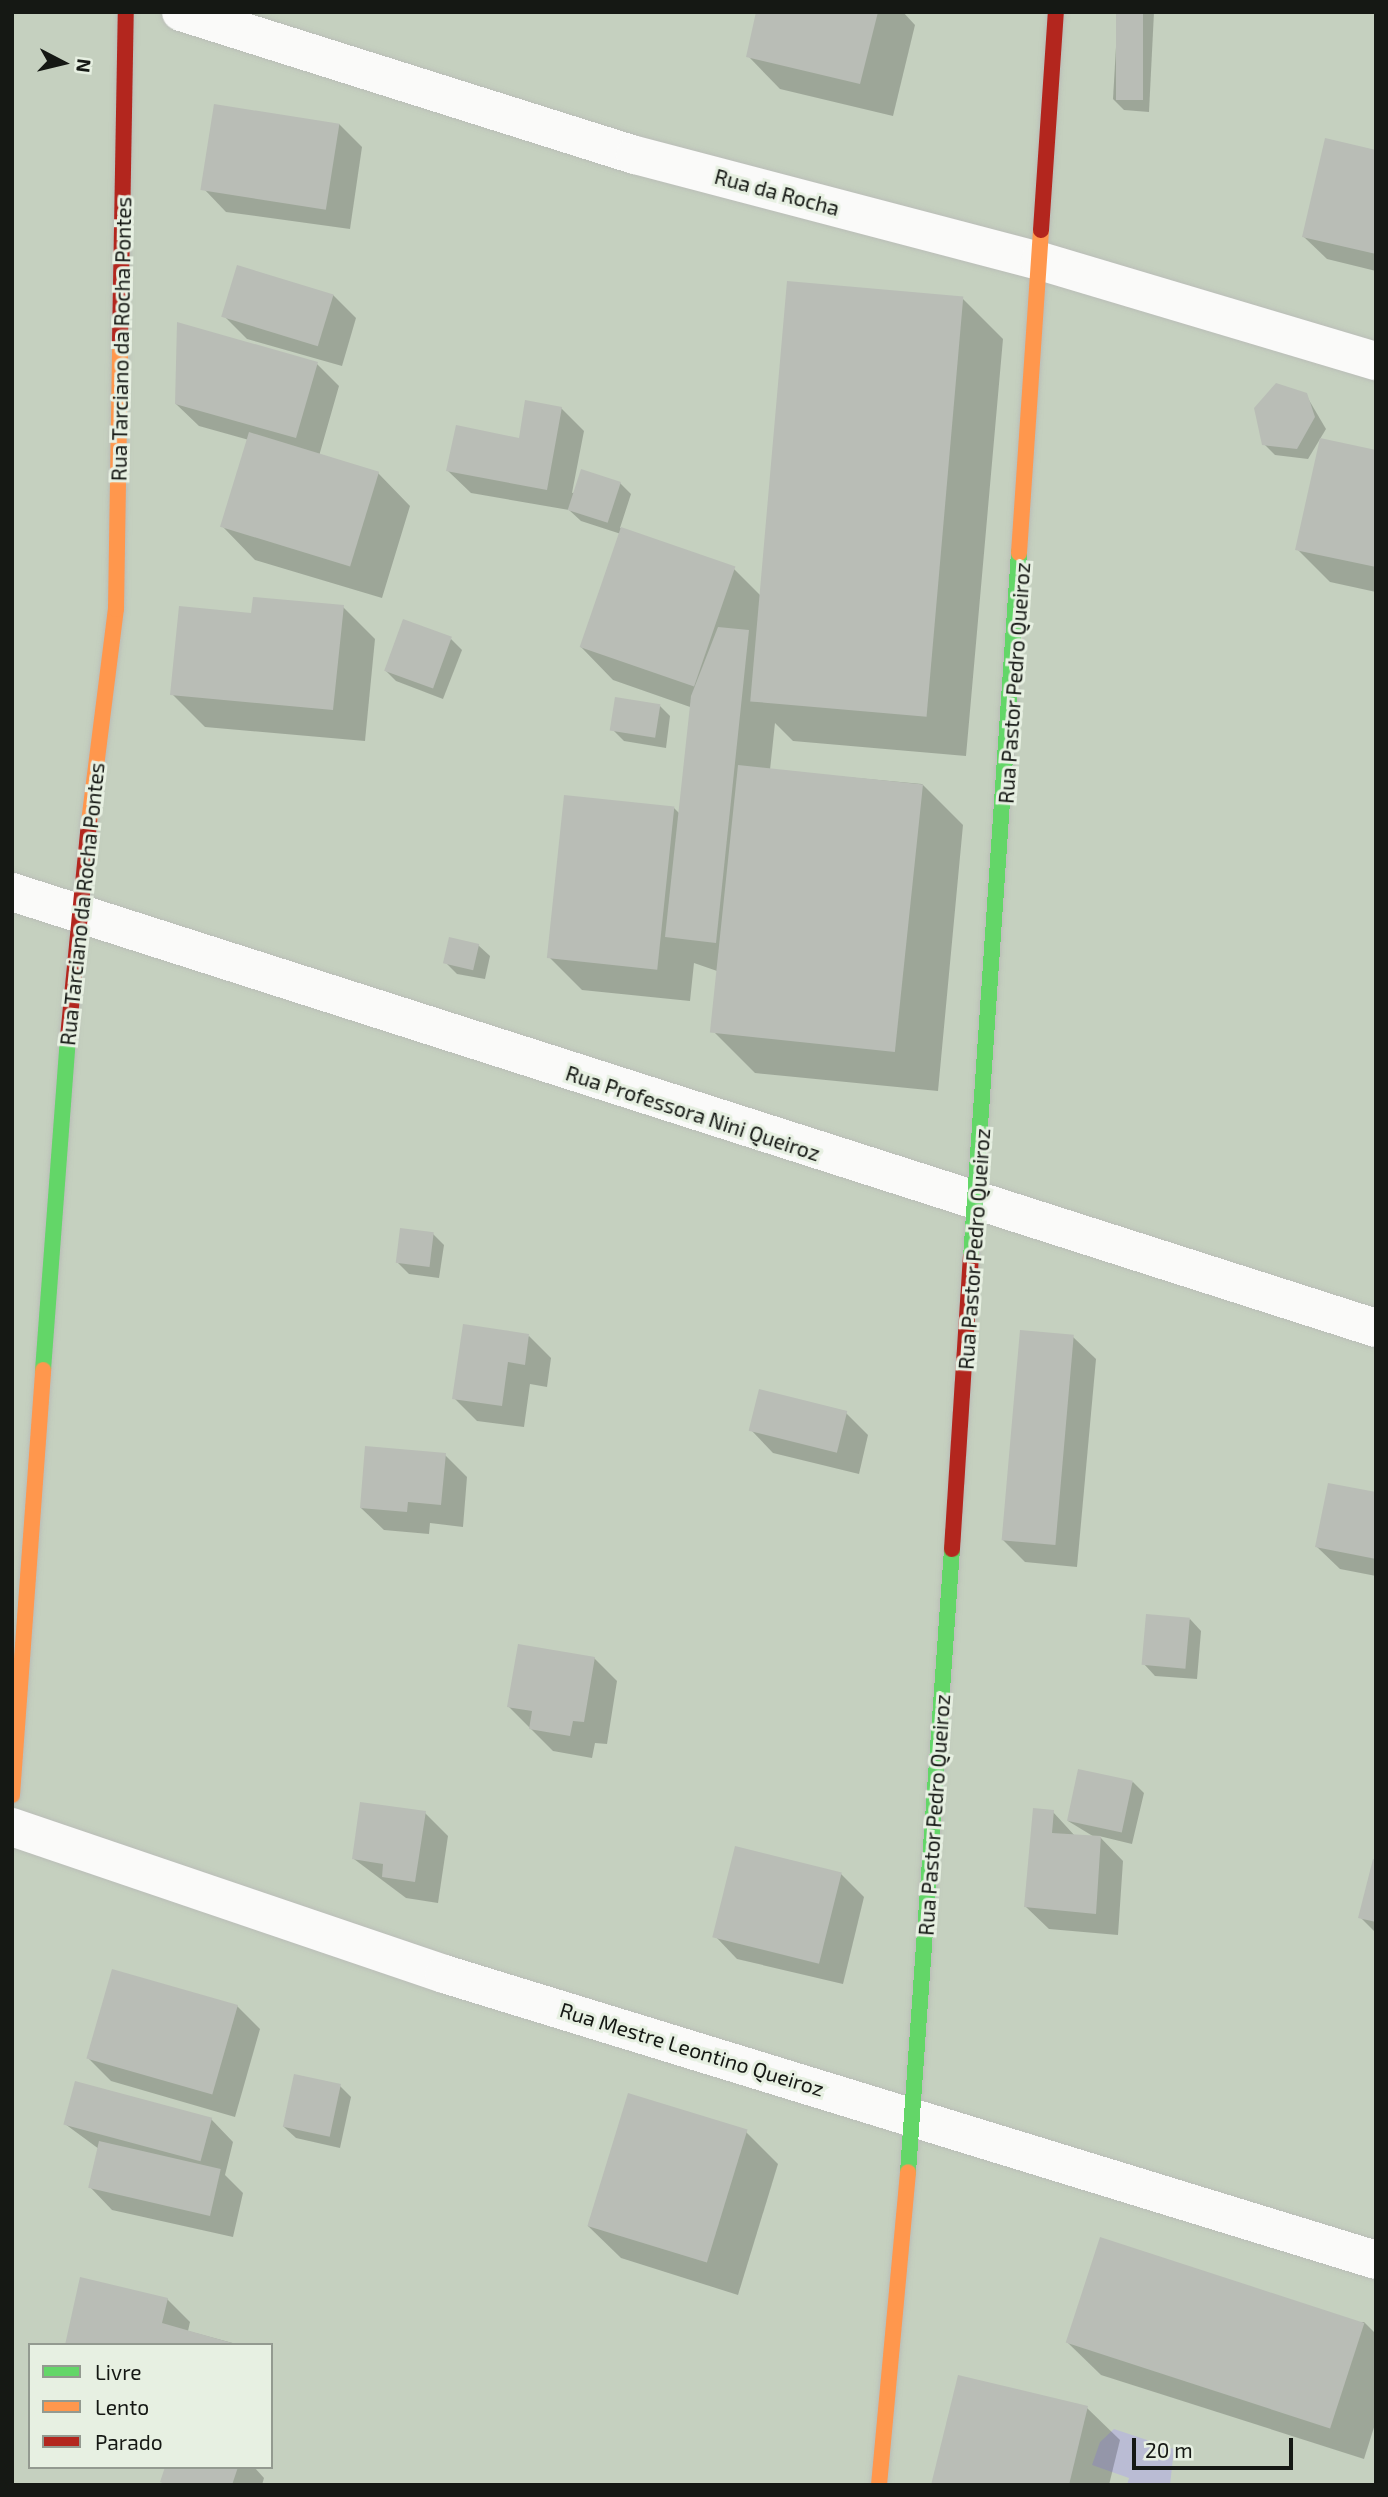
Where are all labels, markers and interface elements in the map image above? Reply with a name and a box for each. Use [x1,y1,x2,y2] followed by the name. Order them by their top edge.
[28,28,98,98] north arrow
[72,57,97,74] text: N
[712,163,842,221] street label: Rua da Rocha
[106,196,136,482] street label: Rua Tarciano da Rocha Pontes
[993,561,1035,805] street label: Rua Pastor Pedro Queiroz
[55,761,109,1047] street label: Rua Tarciano da Rocha Pontes
[563,1060,823,1166] street label: Rua Professora Nini Queiroz
[953,1127,995,1371] street label: Rua Pastor Pedro Queiroz
[913,1693,955,1937] street label: Rua Pastor Pedro Queiroz
[557,1997,827,2101] street label: Rua Mestre Leontino Queiroz
[28,2343,273,2469] legend
[95,2359,142,2384] text: Livre
[95,2394,149,2419] text: Lento
[1136,2424,1297,2468] scale bar
[95,2429,163,2454] text: Parado
[1145,2437,1193,2462] text: 20 m

